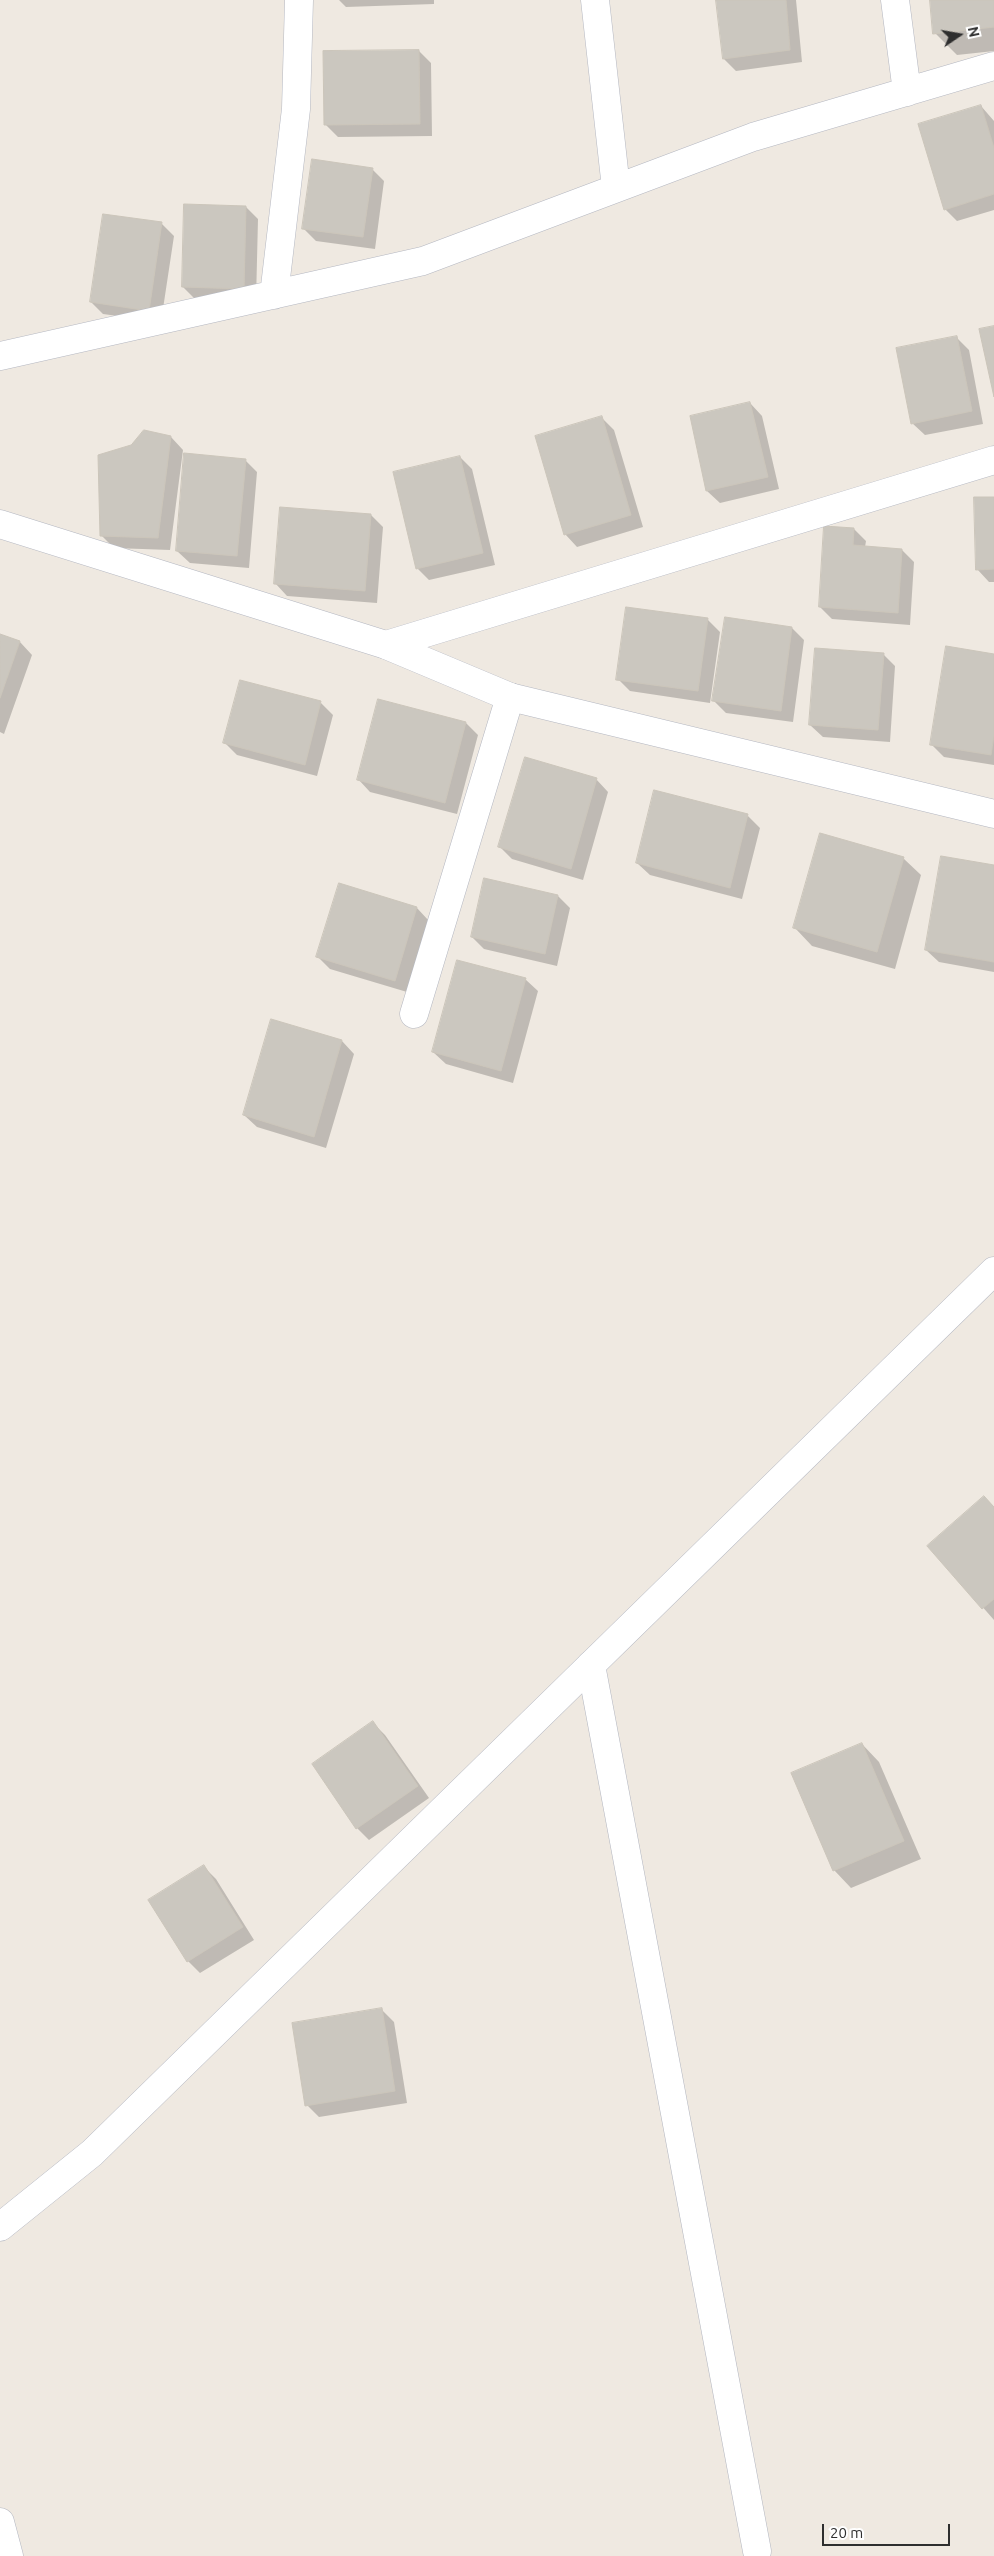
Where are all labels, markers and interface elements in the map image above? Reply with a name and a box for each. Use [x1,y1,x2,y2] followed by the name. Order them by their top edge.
[934,10,984,60] north arrow
[965,25,983,39] text: N
[824,2514,952,2546] scale bar
[830,2524,863,2541] text: 20 m

